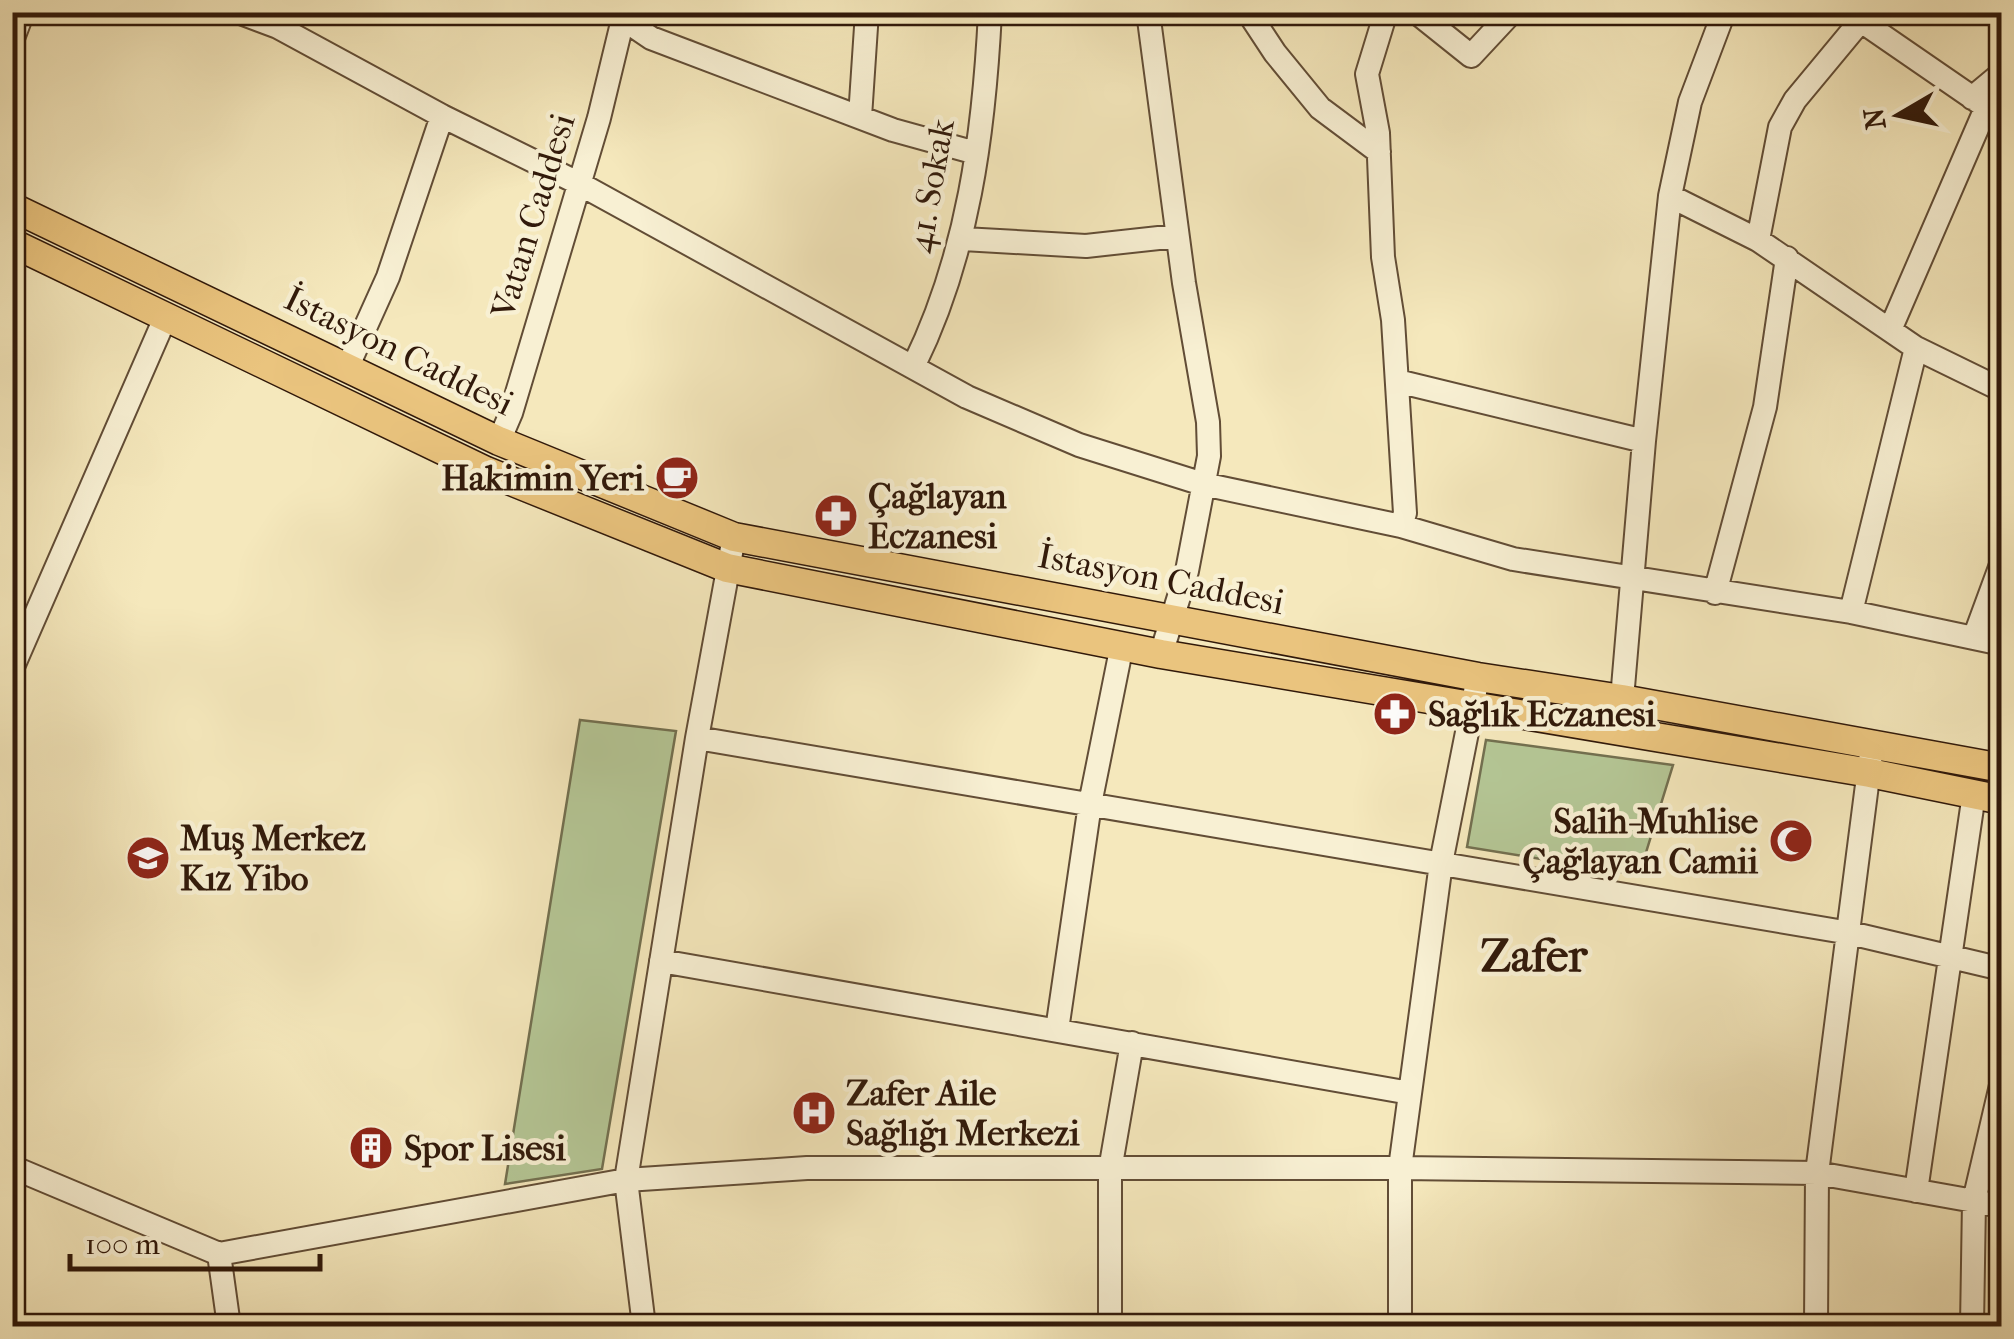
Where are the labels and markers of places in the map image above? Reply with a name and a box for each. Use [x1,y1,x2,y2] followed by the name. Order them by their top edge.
[654,455,700,501] cafe icon: Hakimin Yeri
[441,458,645,499] place label: Hakimin Yeri
[868,476,1007,557] place label: Çağlayan Eczanesi
[813,493,859,539] pharmacy icon: Çağlayan Eczanesi
[1372,691,1418,737] pharmacy icon: Sağlık Eczanesi
[1428,694,1656,735] place label: Sağlık Eczanesi
[1522,801,1759,883] place label: Salih-Muhlise Çağlayan Camii
[180,818,366,899] place label: Muş Merkez Kız Yibo
[1768,818,1814,864] mosque icon: Salih-Muhlise Çağlayan Camii
[125,835,171,881] school or university icon: Muş Merkez Kız Yibo
[846,1073,1080,1154] place label: Zafer Aile Sağlığı Merkezi
[791,1090,837,1136] hospital icon: Zafer Aile Sağlığı Merkezi
[348,1125,394,1171] building icon: Spor Lisesi
[404,1128,567,1169] place label: Spor Lisesi

